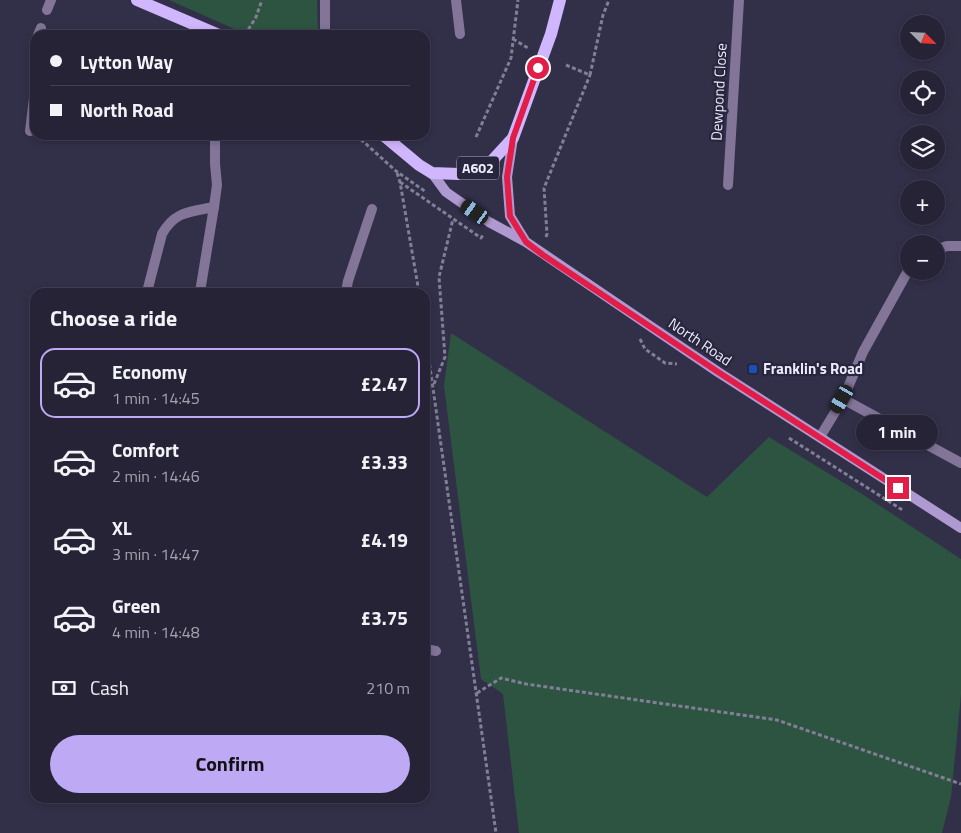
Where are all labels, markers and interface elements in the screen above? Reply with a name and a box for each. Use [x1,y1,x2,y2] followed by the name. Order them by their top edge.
[900,15,945,60] north arrow
[900,15,945,280] map controls
[704,43,733,141] street label: Dewpond Close
[80,47,173,76] text: Lytton Way
[527,57,549,79] route start
[900,70,945,115] button: locate
[80,95,174,124] text: North Road
[900,125,945,170] button: layers
[457,156,499,180] road number: A602
[900,180,945,225] button: +
[458,197,491,227] car
[900,235,945,280] button: −
[50,301,177,335] text: Choose a ride
[664,312,737,371] street label: North Road
[112,357,187,386] text: Economy
[763,357,863,380] place label: Franklin's Road
[52,361,97,406] icon: car
[747,363,759,375] marker: Franklin's Road
[361,369,408,398] text: £2.47
[828,382,855,416] car
[112,386,200,410] text: 1 min · 14:45
[857,416,939,450] callout: 1 min
[878,420,916,444] text: 1 min
[112,435,179,464] text: Comfort
[52,439,97,484] icon: car
[361,447,408,476] text: £3.33
[112,464,200,488] text: 2 min · 14:46
[887,477,909,499] route end
[112,513,132,542] text: XL
[52,517,97,562] icon: car
[361,525,408,554] text: £4.19
[112,542,200,566] text: 3 min · 14:47
[112,591,161,620] text: Green
[52,595,97,640] icon: car
[361,603,408,632] text: £3.75
[112,620,200,644] text: 4 min · 14:48
[90,673,129,702] text: Cash
[50,674,78,702] icon: cash
[366,676,410,700] text: 210 m
[50,735,410,793] button: Confirm

